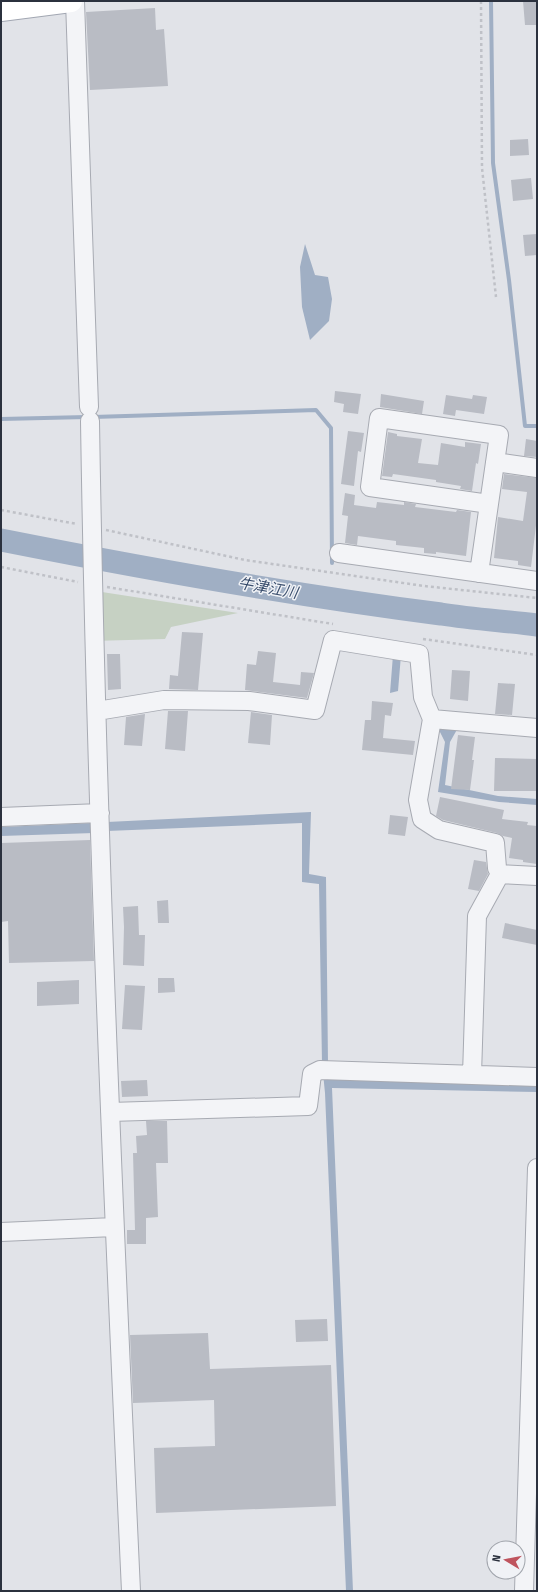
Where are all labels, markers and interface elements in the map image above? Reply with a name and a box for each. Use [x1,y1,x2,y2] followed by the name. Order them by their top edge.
[237,574,301,602] water label: 牛津江川
[486,1540,526,1580] north arrow
[490,1554,504,1563] text: N

